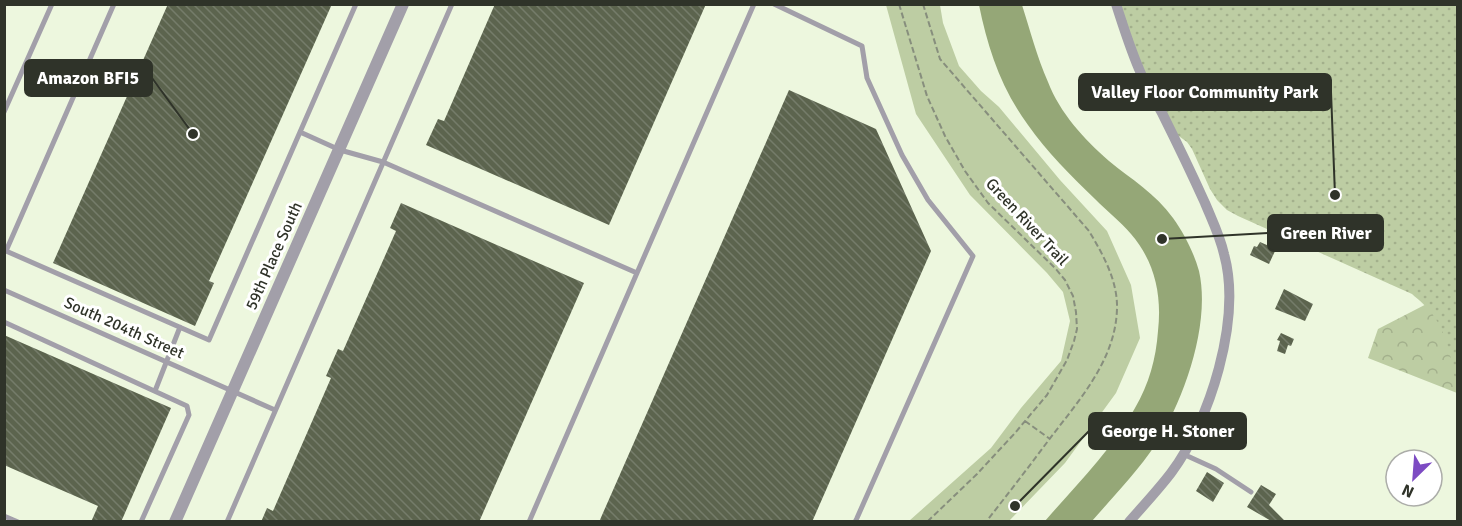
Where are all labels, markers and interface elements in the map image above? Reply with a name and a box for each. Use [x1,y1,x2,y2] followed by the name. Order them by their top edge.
[25,60,152,96] callout: Amazon BFI5
[37,67,139,89] text: Amazon BFI5
[1079,74,1331,110] callout: Valley Floor Community Park
[1091,81,1319,103] text: Valley Floor Community Park
[981,174,1073,270] street label: Green River Trail
[241,199,307,313] street label: 59th Place South
[1268,215,1383,251] callout: Green River
[1280,222,1372,244] text: Green River
[61,293,187,364] street label: South 204th Street
[1089,413,1246,449] callout: George H. Stoner
[1101,420,1235,442] text: George H. Stoner
[1384,448,1444,508] north arrow
[1399,479,1417,502] text: N

